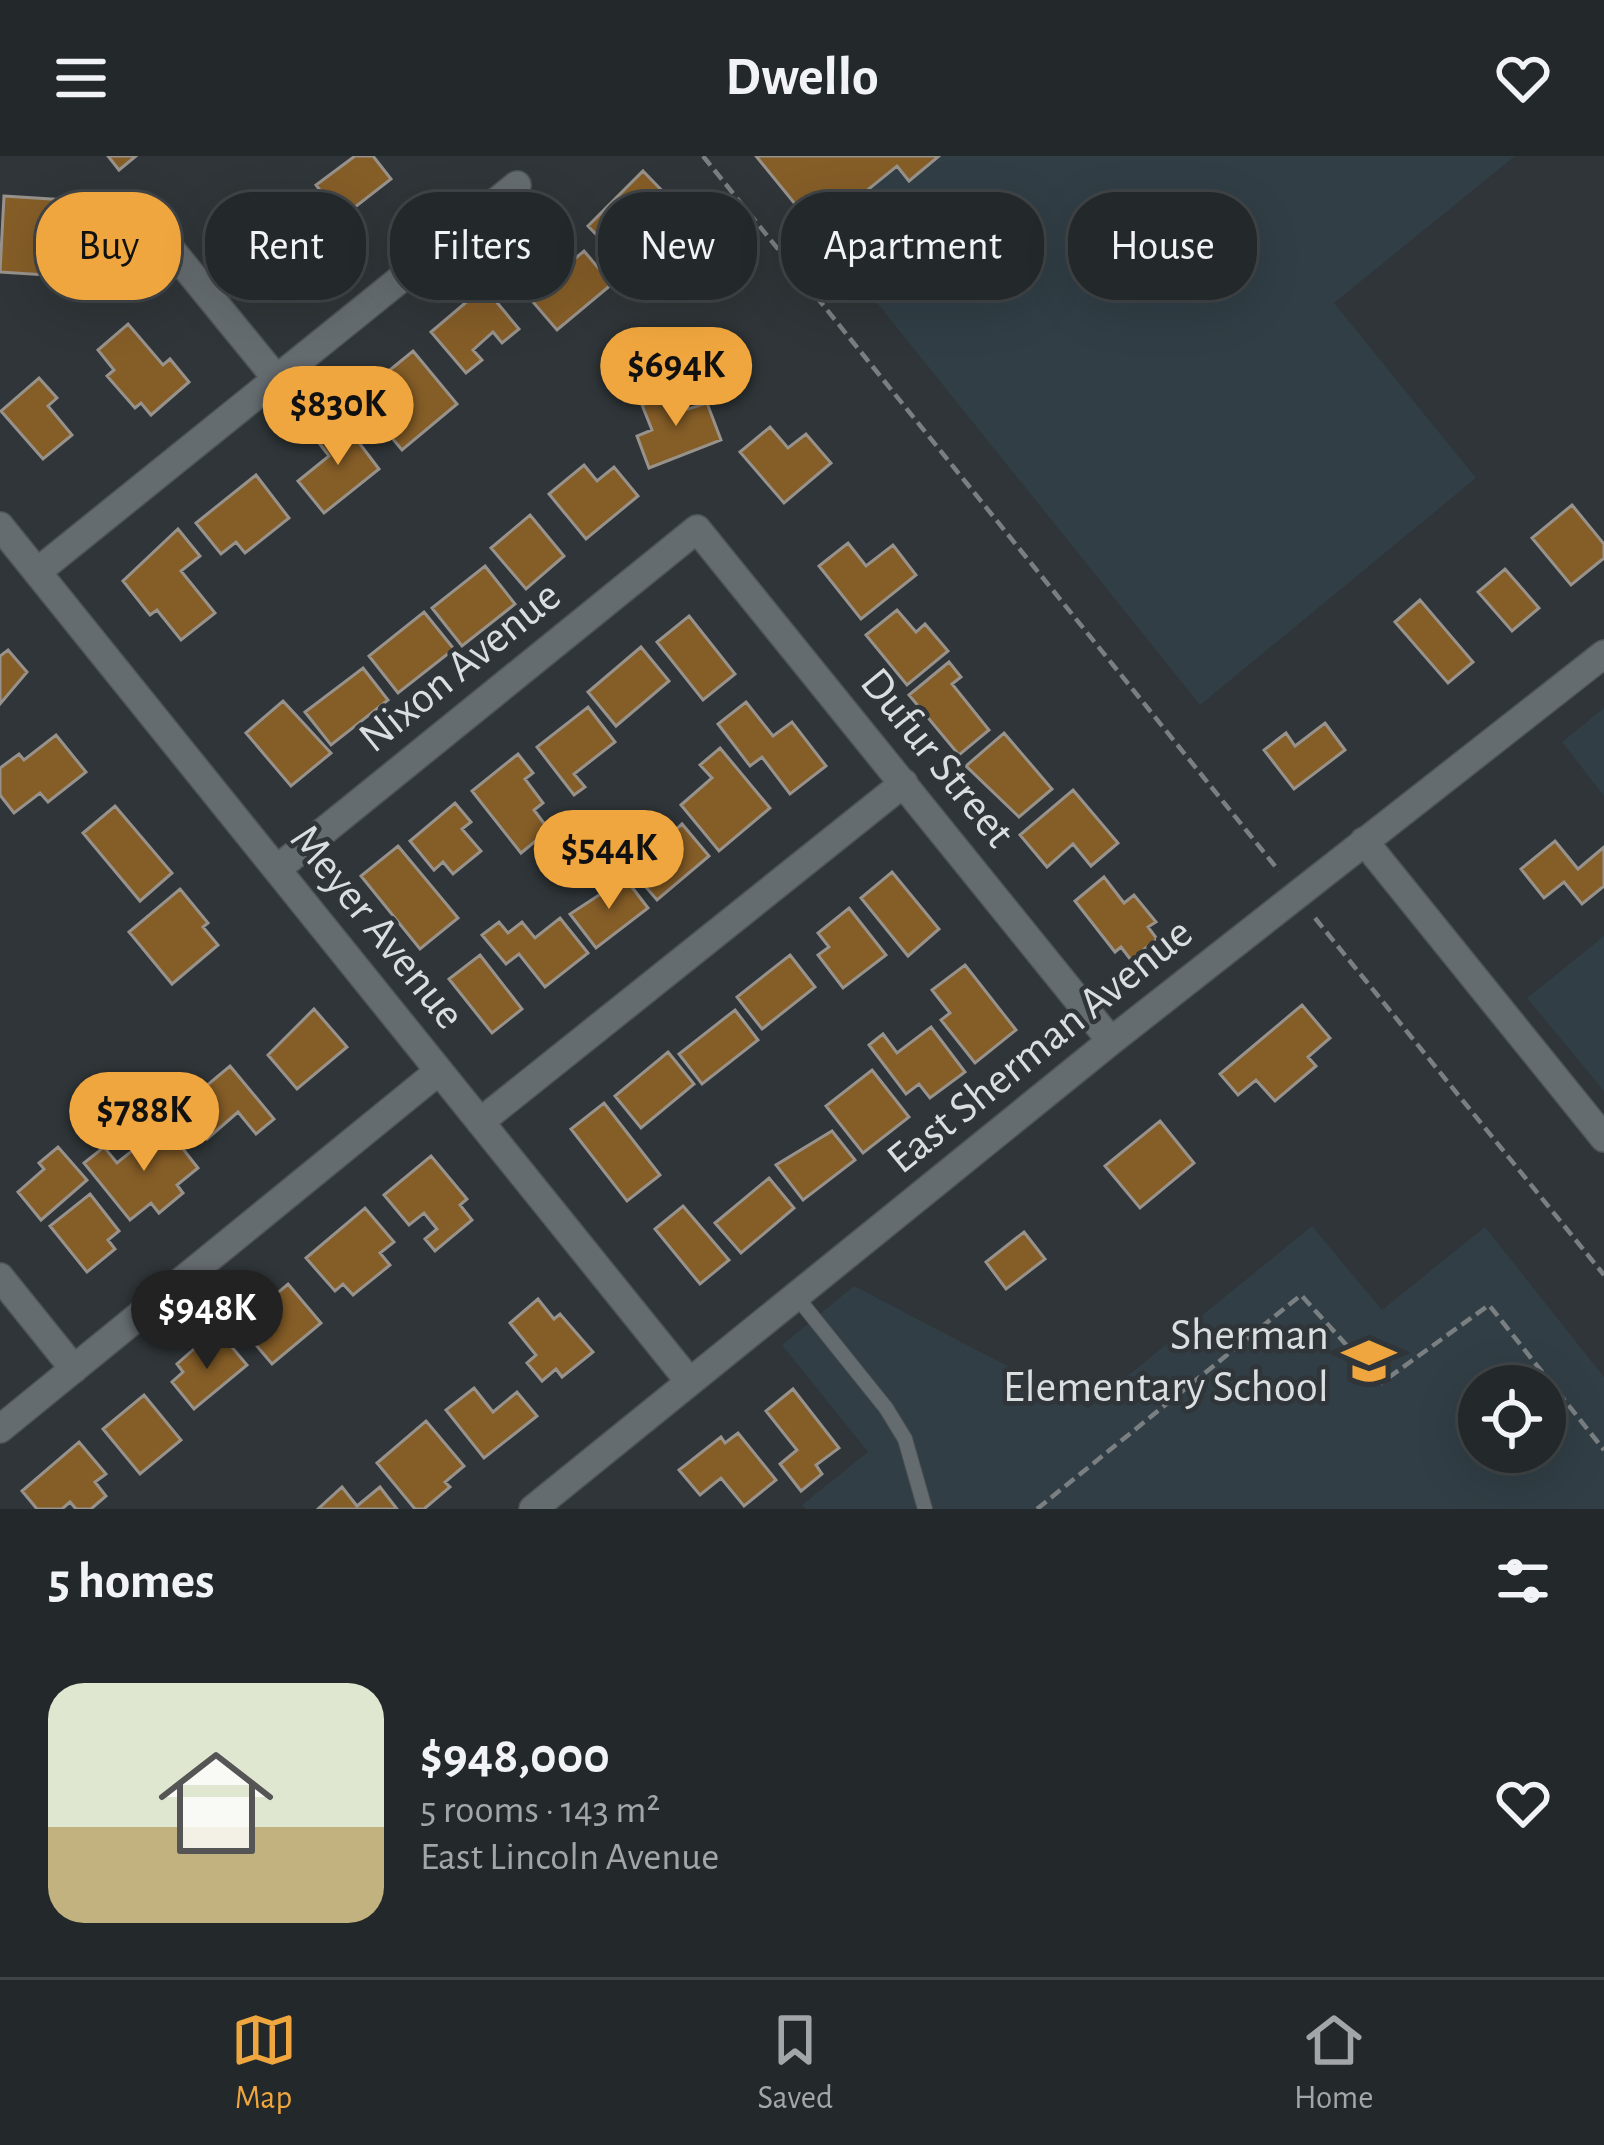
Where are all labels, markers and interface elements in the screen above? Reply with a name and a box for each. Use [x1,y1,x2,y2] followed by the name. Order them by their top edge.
[48,45,114,111] icon: menu
[1490,45,1556,111] icon: heart
[725,51,879,105] text: Dwello
[36,192,181,300] chip: Buy
[205,192,366,300] chip: Rent
[390,192,574,300] chip: Filters
[598,192,757,300] chip: New
[781,192,1044,300] chip: Apartment
[1068,192,1257,300] chip: House
[592,327,760,429] pin: $694K
[627,346,725,385] text: $694K
[254,366,422,468] pin: $830K
[290,385,386,424] text: $830K
[351,573,569,761] street label: Nixon Avenue
[852,660,1022,856] street label: Dufur Street
[525,810,693,912] pin: $544K
[282,817,472,1037] street label: Meyer Avenue
[561,829,657,868] text: $544K
[879,910,1201,1182] street label: East Sherman Avenue
[60,1072,228,1174] pin: $788K
[96,1091,192,1130] text: $788K
[123,1270,291,1372] pin: $948K
[158,1289,256,1328] text: $948K
[1003,1313,1329,1410] place label: Sherman Elementary School
[1340,1332,1398,1390] school or university icon: Sherman Elementary School
[1458,1365,1566,1473] map controls
[1458,1365,1566,1473] button: locate
[1490,1548,1556,1614] icon: filters
[48,1556,215,1607] text: 5 homes
[144,1731,288,1875] icon: home
[420,1731,610,1782] text: $948,000
[1490,1770,1556,1836] icon: heart
[420,1791,660,1830] text: 5 rooms · 143 m²
[420,1838,719,1877] text: East Lincoln Avenue
[231,2007,297,2119] tab: Map
[758,2007,833,2119] tab: Saved
[1294,2007,1373,2119] tab: Home

